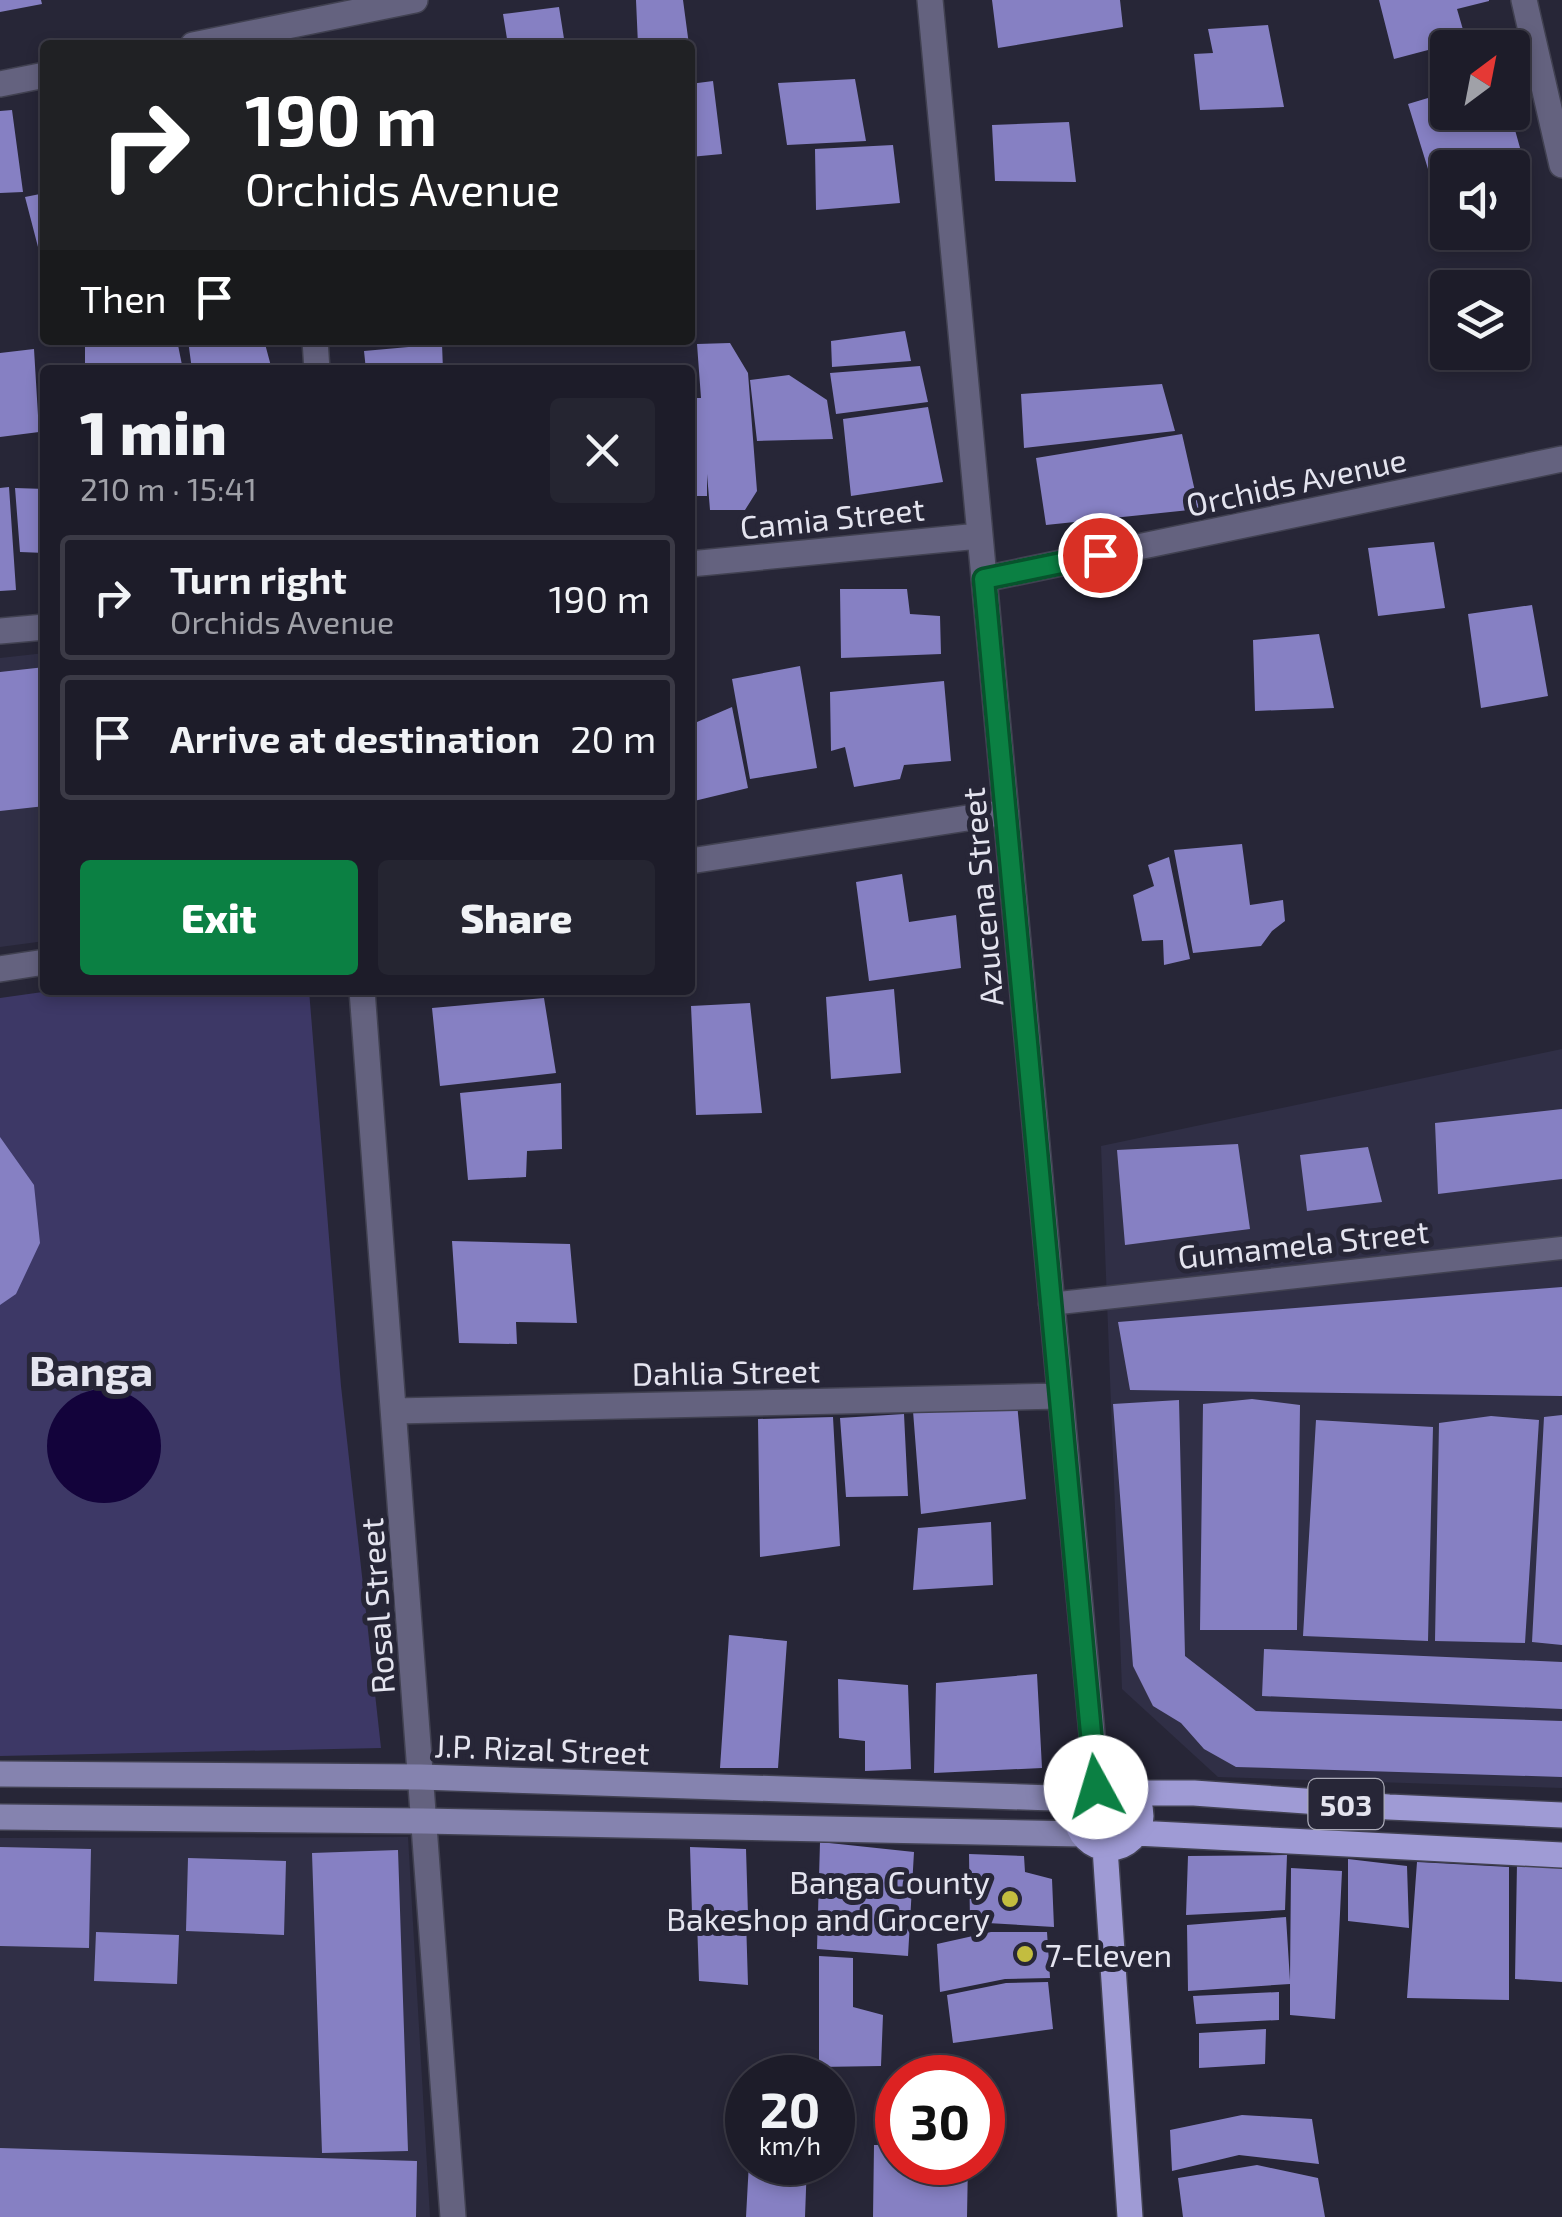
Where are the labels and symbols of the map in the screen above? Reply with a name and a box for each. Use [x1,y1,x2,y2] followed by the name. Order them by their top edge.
[1430,30,1530,130] north arrow
[1182,439,1410,523] street label: Orchids Avenue
[738,488,926,546] street label: Camia Street
[1058,513,1143,598] pin
[953,786,1009,1008] street label: Azucena Street
[1176,1211,1430,1275] street label: Gumamela Street
[29,1344,153,1394] district label: Banga
[631,1350,821,1392] street label: Dahlia Street
[351,1517,401,1695] street label: Rosal Street
[434,1725,650,1771] street label: J.P. Rizal Street
[1044,1735,1148,1839] position arrow
[1308,1779,1384,1829] road number: 503
[666,1862,990,1937] place label: Banga County Bakeshop and Grocery
[999,1888,1021,1910] marker: Banga County Bakeshop and Grocery
[1045,1935,1172,1973] place label: 7-Eleven
[1014,1943,1036,1965] marker: 7-Eleven
[875,2055,1005,2185] speed limit sign: 30

